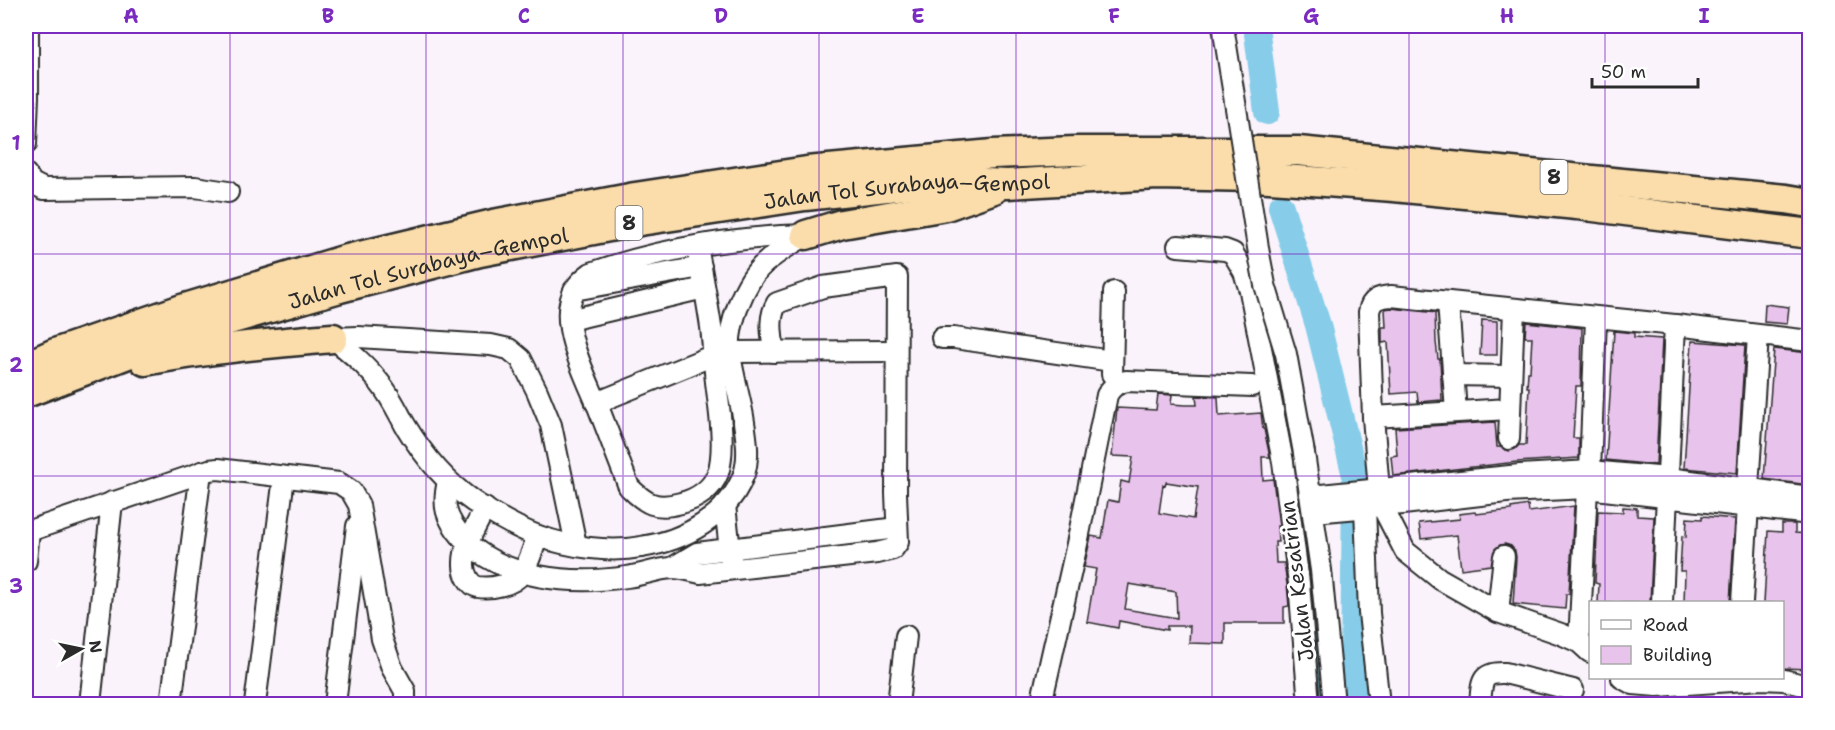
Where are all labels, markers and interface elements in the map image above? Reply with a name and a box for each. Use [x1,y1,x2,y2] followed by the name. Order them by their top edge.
[123,3,139,29] text: A
[322,3,334,29] text: B
[518,3,530,29] text: C
[714,3,728,29] text: D
[911,3,925,29] text: E
[1108,3,1120,29] text: F
[1303,3,1319,29] text: G
[1500,3,1514,29] text: H
[1698,3,1710,29] text: I
[1592,51,1698,89] scale bar
[1601,60,1646,84] text: 50 m
[11,130,21,156] text: 1
[1540,160,1568,194] road number: 8
[762,167,1051,216] street label: Jalan Tol Surabaya–Gempol
[616,206,642,240] road number: 8
[285,221,571,316] street label: Jalan Tol Surabaya–Gempol
[9,352,23,378] text: 2
[1273,499,1321,663] street label: Jalan Kesatrian
[9,573,23,599] text: 3
[1589,601,1784,679] legend
[1643,613,1688,637] text: Road
[51,619,111,679] north arrow
[84,639,107,655] text: N
[1643,643,1712,667] text: Building

